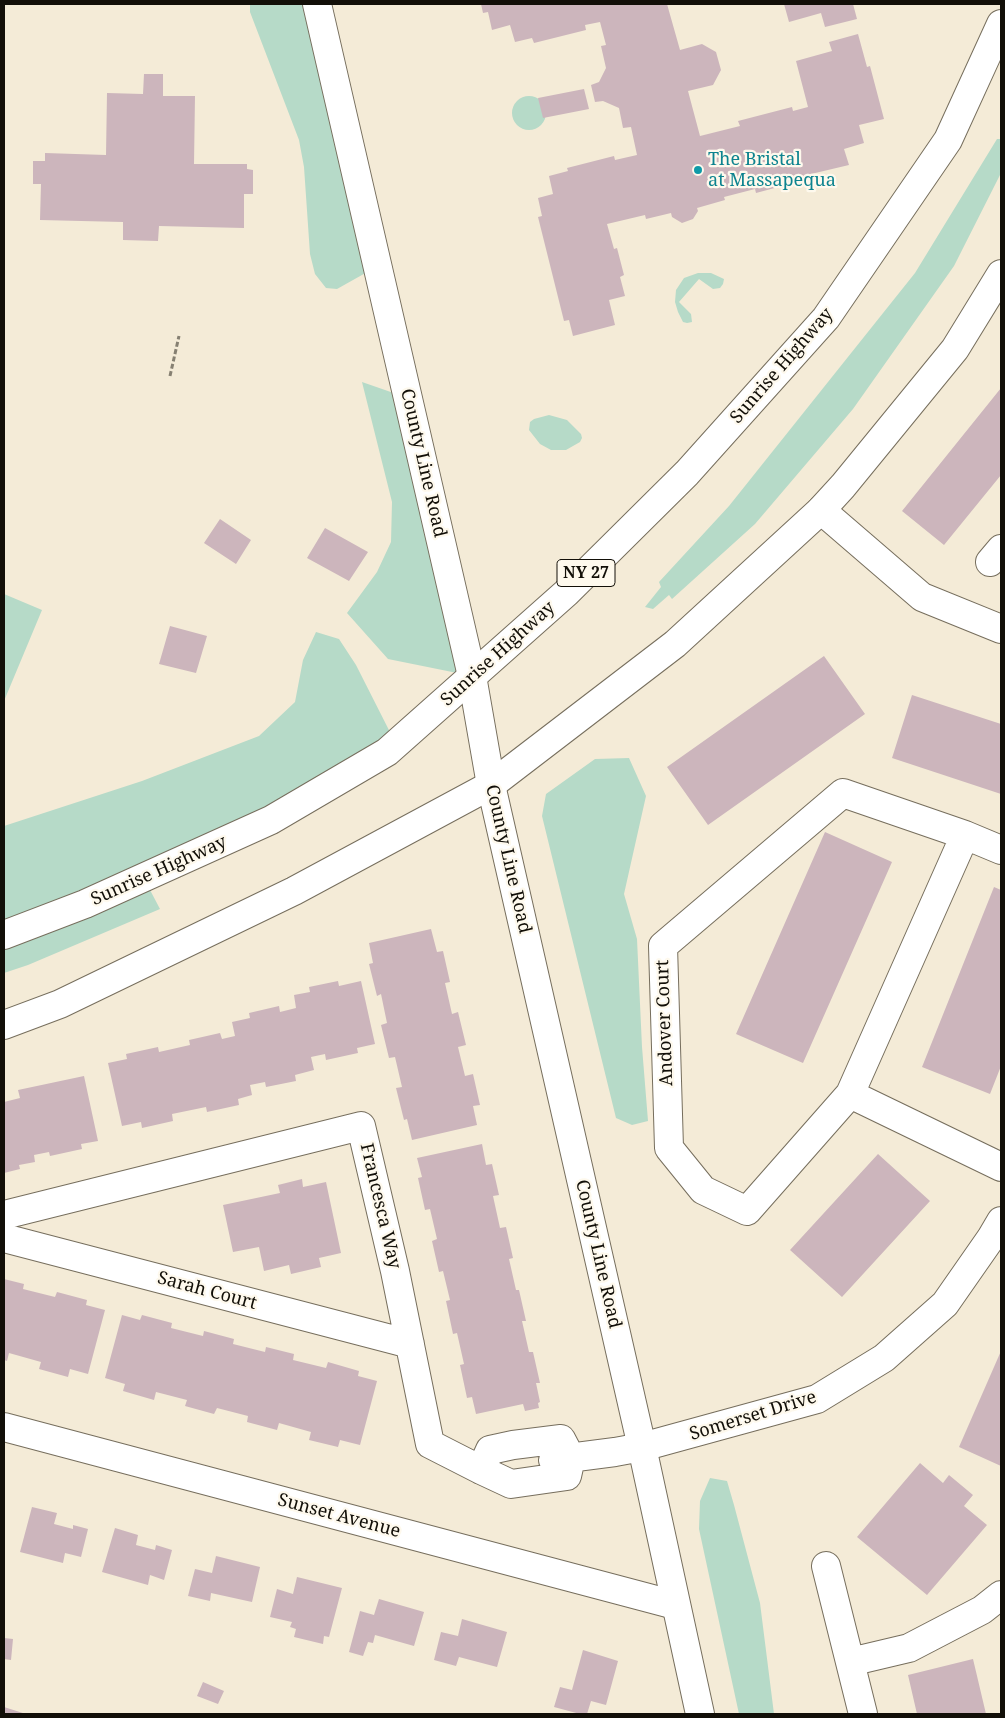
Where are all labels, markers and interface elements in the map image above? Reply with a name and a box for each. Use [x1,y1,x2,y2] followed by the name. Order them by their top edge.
[708,149,836,192] place label: The Bristal at Massapequa
[692,164,704,176] marker: The Bristal at Massapequa
[726,304,838,428] street label: Sunrise Highway
[395,387,451,539] street label: County Line Road
[557,560,615,586] road number: NY 27
[436,597,560,711] street label: Sunrise Highway
[480,783,536,935] street label: County Line Road
[88,831,230,911] street label: Sunrise Highway
[652,959,678,1087] street label: Andover Court
[355,1141,405,1271] street label: Francesca Way
[570,1178,626,1330] street label: County Line Road
[155,1267,259,1315] street label: Sarah Court
[687,1386,819,1446] street label: Somerset Drive
[275,1489,403,1543] street label: Sunset Avenue

